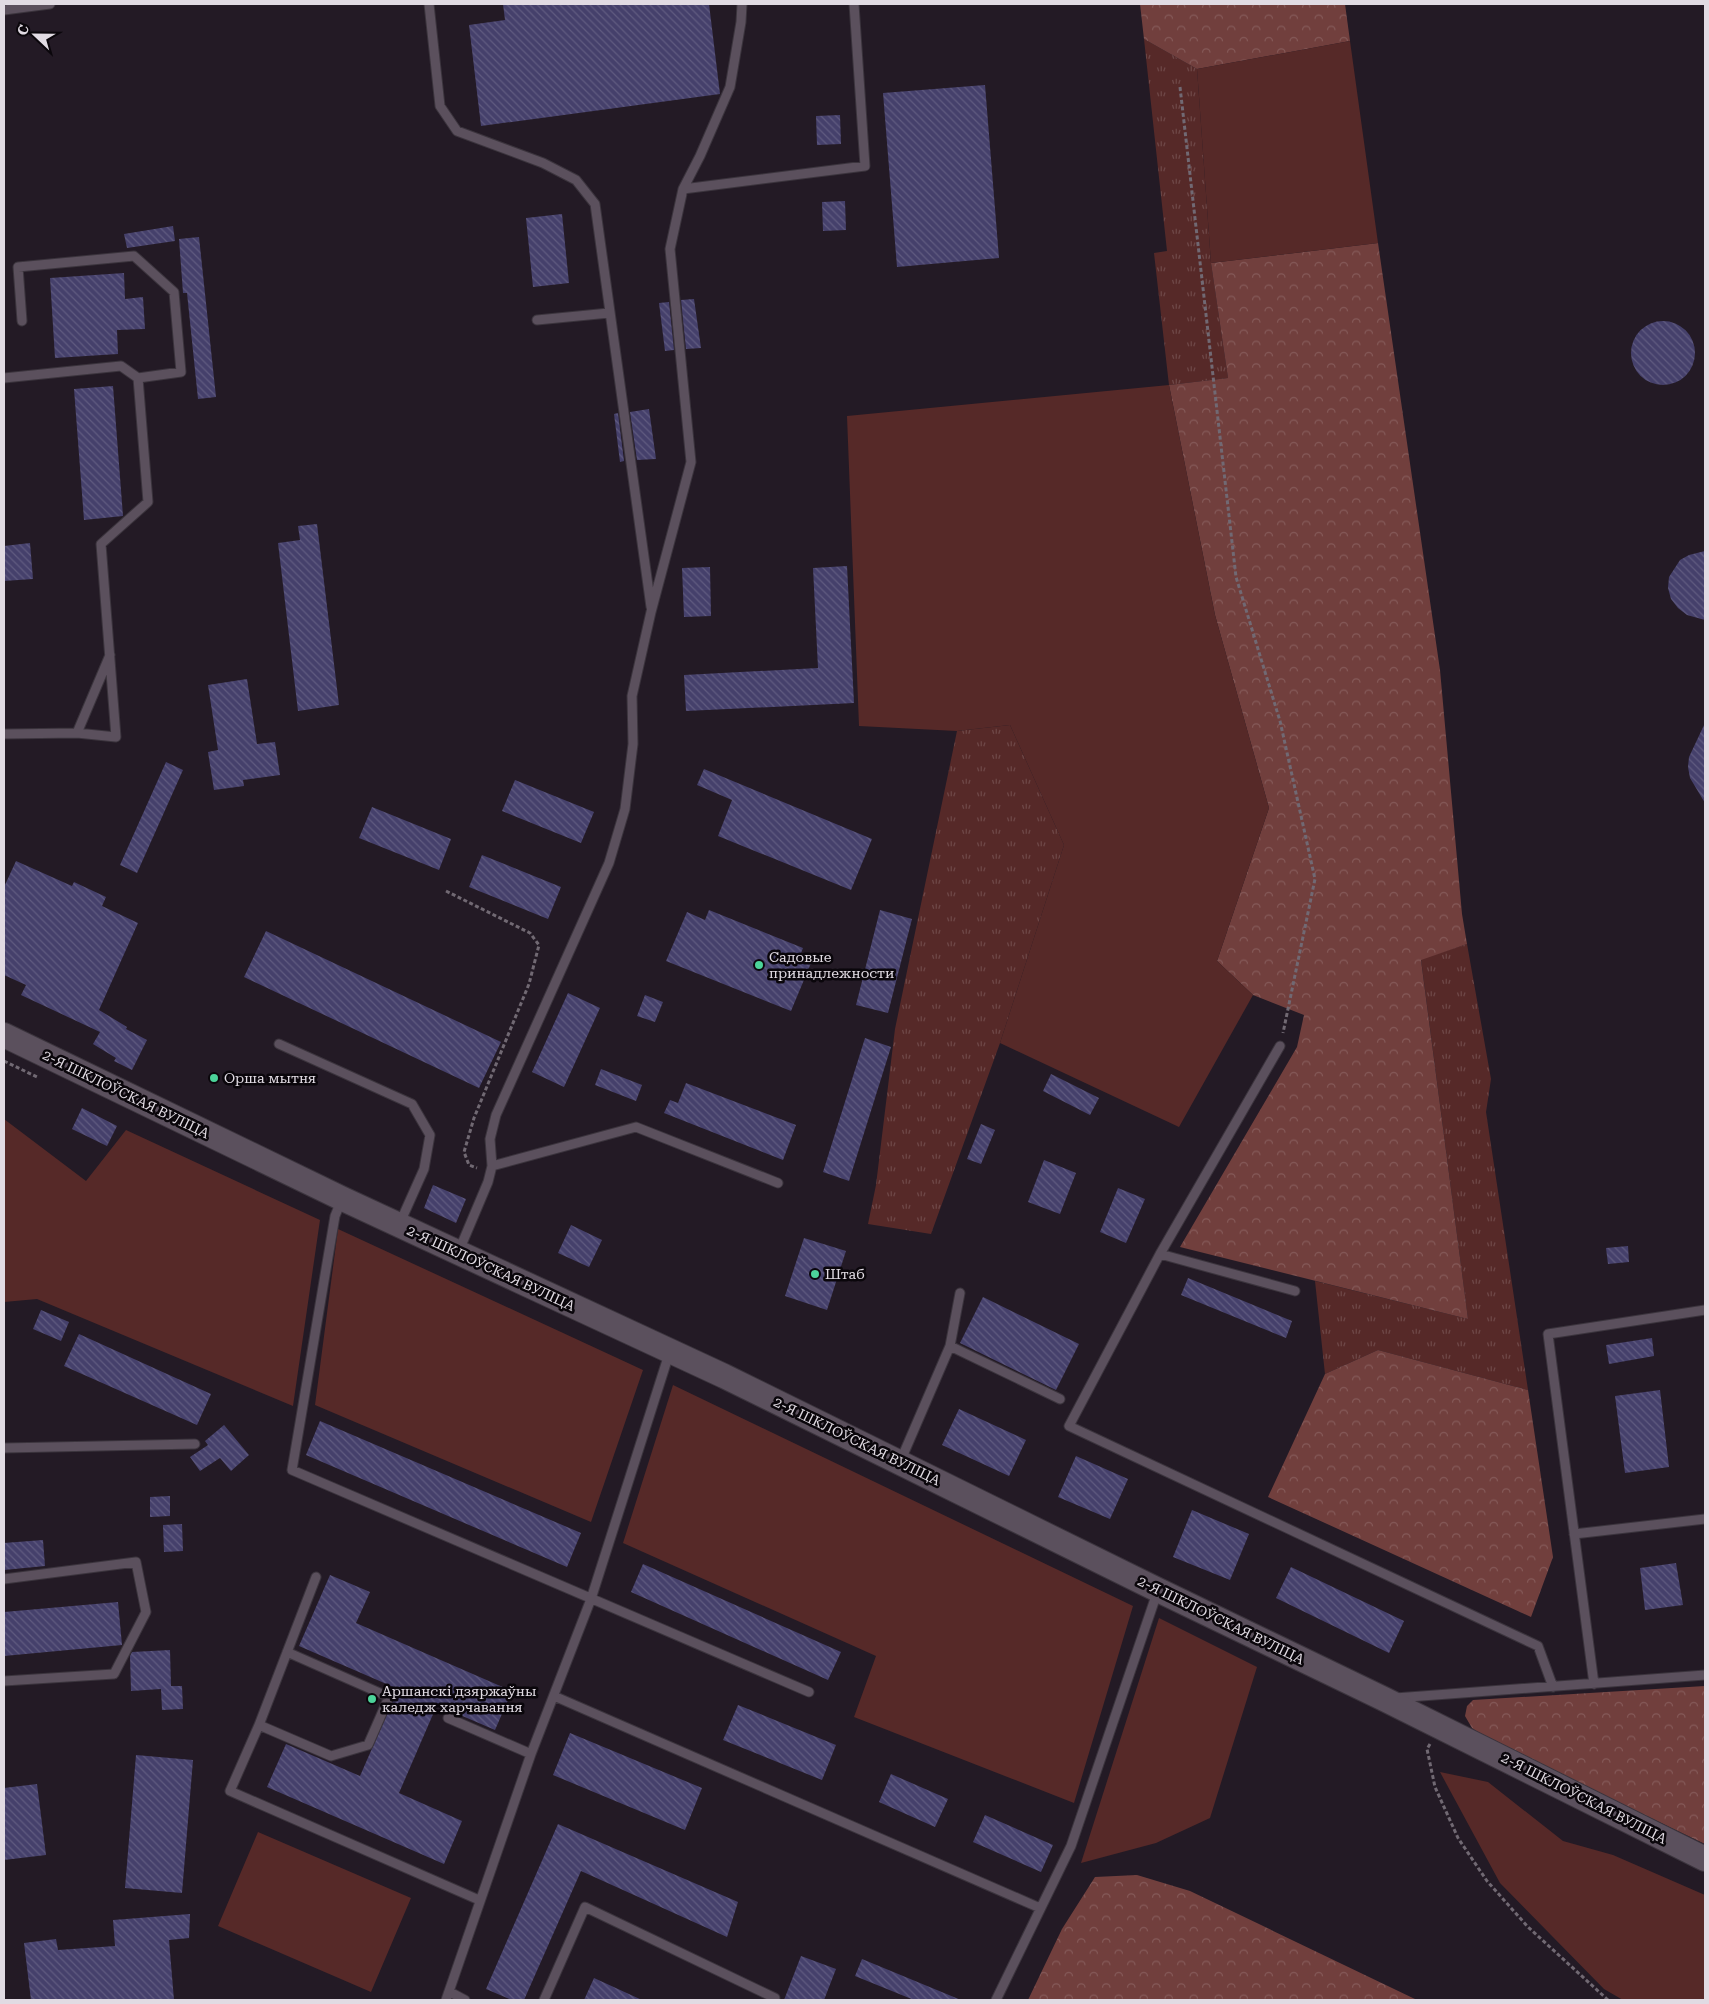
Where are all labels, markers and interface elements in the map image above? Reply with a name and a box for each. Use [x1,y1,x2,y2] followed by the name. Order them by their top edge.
[10,10,60,60] north arrow
[14,22,32,38] text: С
[769,949,894,981] place label: Садовые принадлежности
[753,959,765,971] marker: Садовые принадлежности
[40,1047,212,1141] street label: 2-Я ШКЛОЎСКАЯ ВУЛІЦА
[224,1070,316,1086] place label: Орша мытня
[208,1072,220,1084] marker: Орша мытня
[405,1222,578,1314] street label: 2-Я ШКЛОЎСКАЯ ВУЛІЦА
[825,1266,865,1282] place label: Штаб
[809,1268,821,1280] marker: Штаб
[771,1394,943,1488] street label: 2-Я ШКЛОЎСКАЯ ВУЛІЦА
[1135,1573,1307,1667] street label: 2-Я ШКЛОЎСКАЯ ВУЛІЦА
[382,1683,536,1715] place label: Аршанскі дзяржаўны каледж харчавання
[366,1693,378,1705] marker: Аршанскі дзяржаўны каледж харчавання
[1499,1749,1670,1847] street label: 2-Я ШКЛОЎСКАЯ ВУЛІЦА

